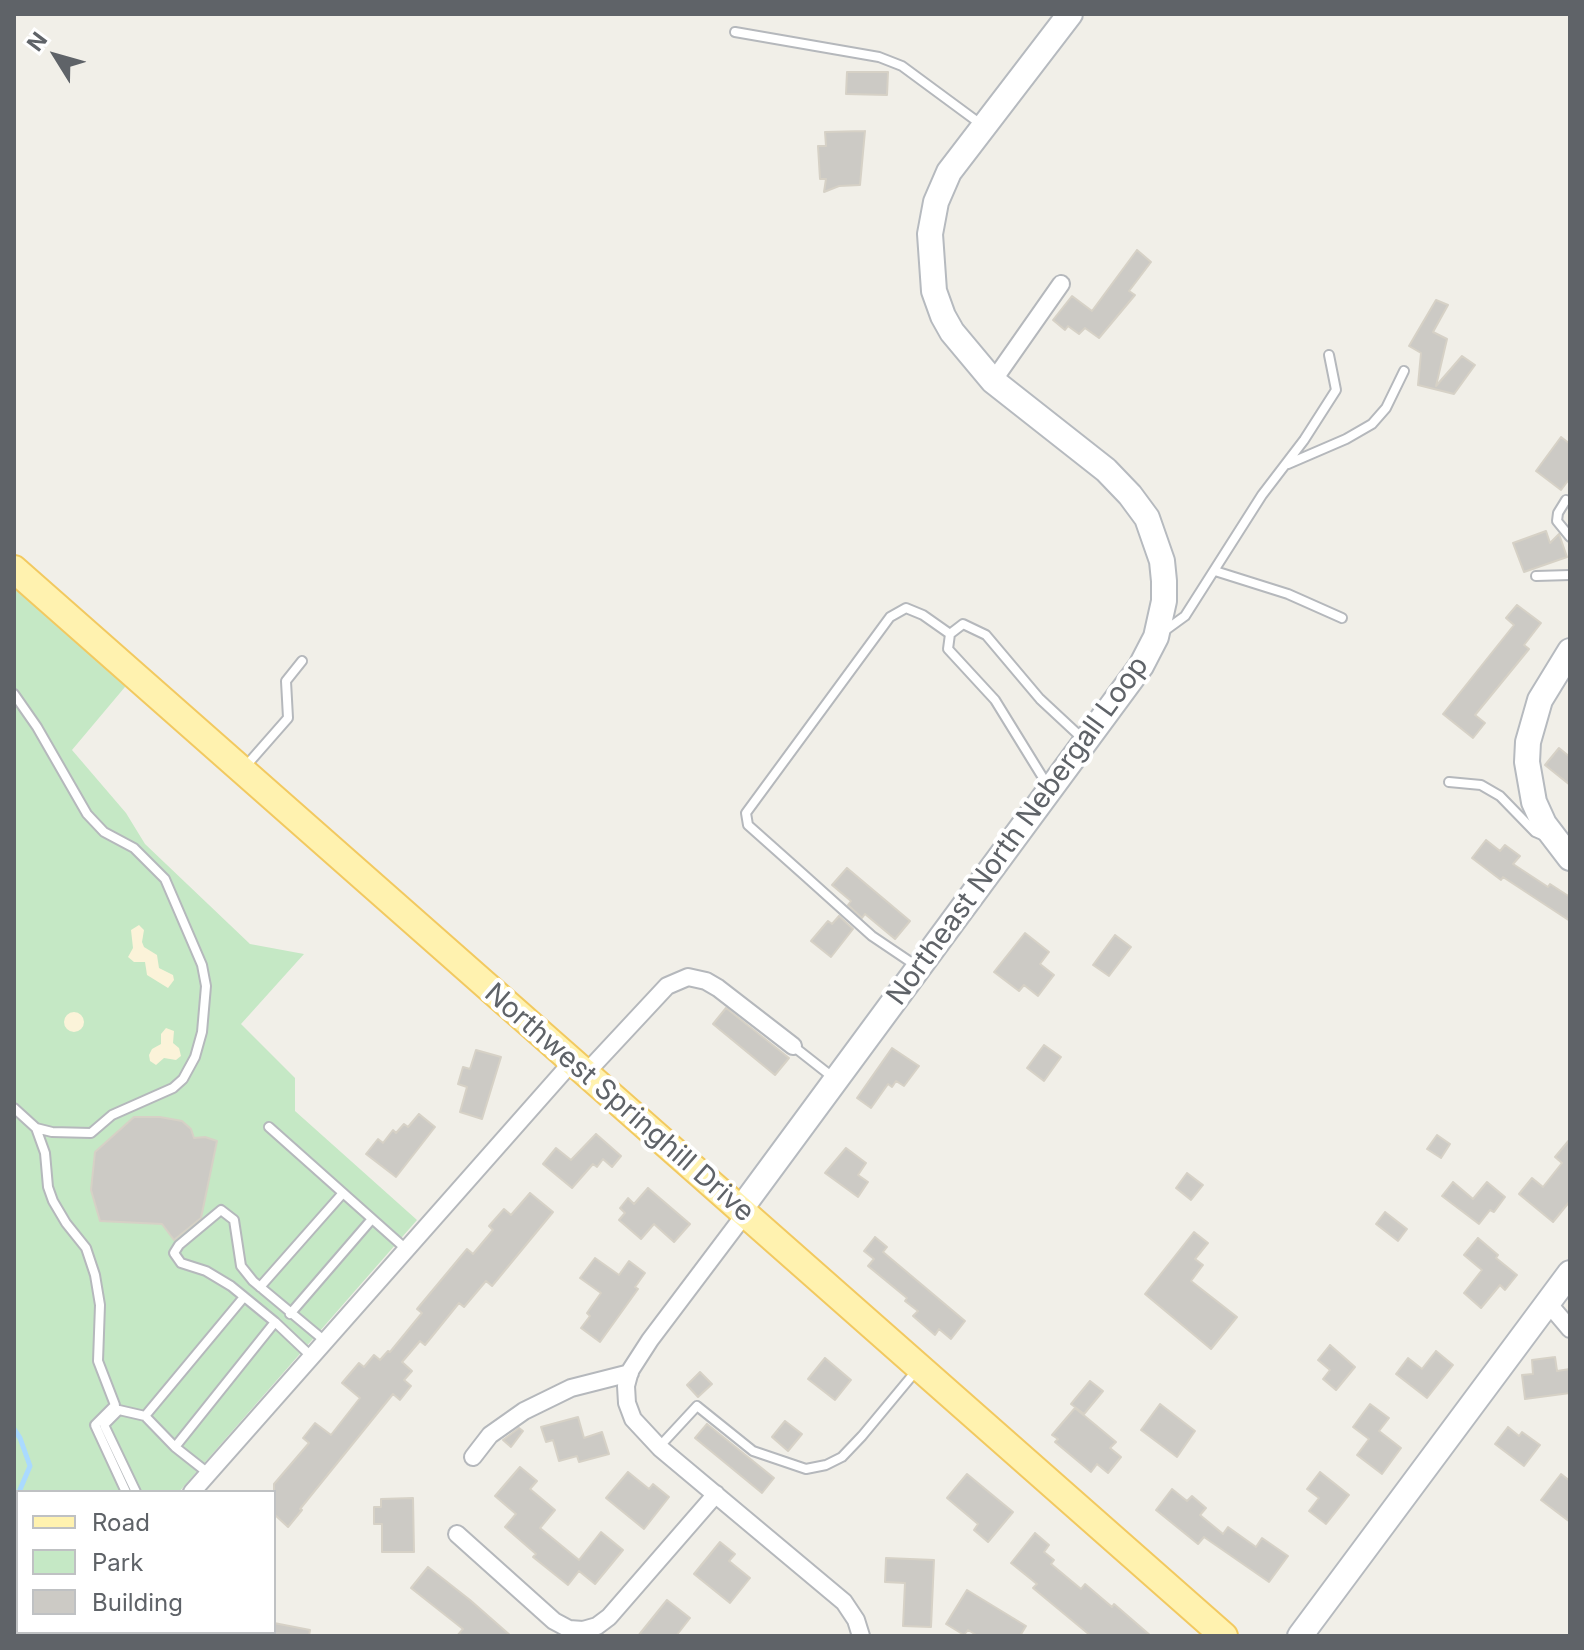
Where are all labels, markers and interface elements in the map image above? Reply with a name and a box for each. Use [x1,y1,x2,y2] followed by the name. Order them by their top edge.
[16,16,96,96] north arrow
[21,27,52,56] text: N
[880,650,1156,1012] street label: Northeast North Nebergall Loop
[477,977,761,1229] street label: Northwest Springhill Drive
[16,1490,276,1634] legend
[92,1508,150,1537] text: Road
[92,1548,143,1577] text: Park
[92,1588,183,1617] text: Building

